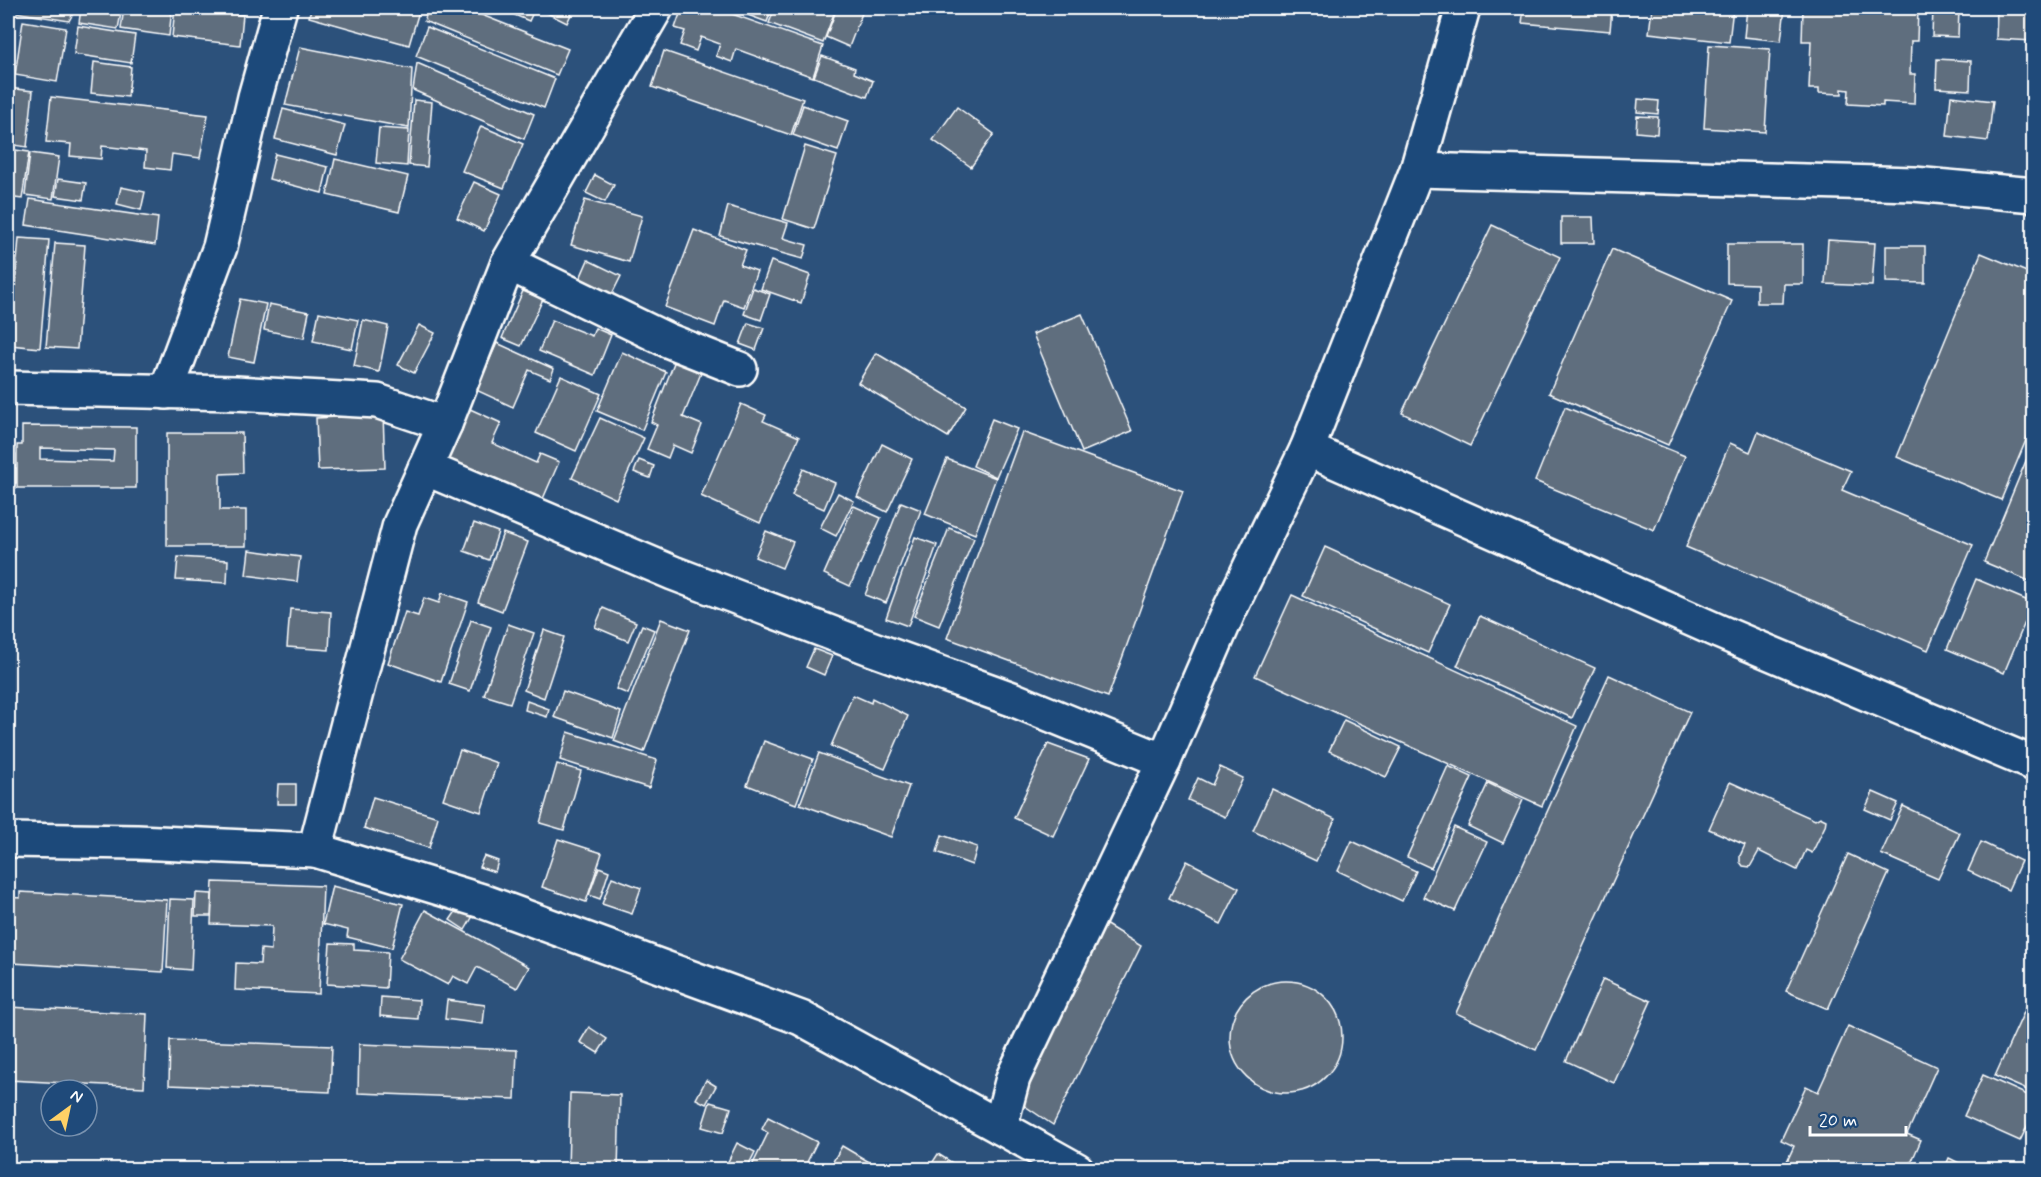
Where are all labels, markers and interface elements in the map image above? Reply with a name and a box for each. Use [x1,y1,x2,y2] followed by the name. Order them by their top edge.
[39,1078,99,1138] north arrow
[66,1085,87,1108] text: N
[1810,1099,1906,1137] scale bar
[1819,1109,1857,1133] text: 20 m

